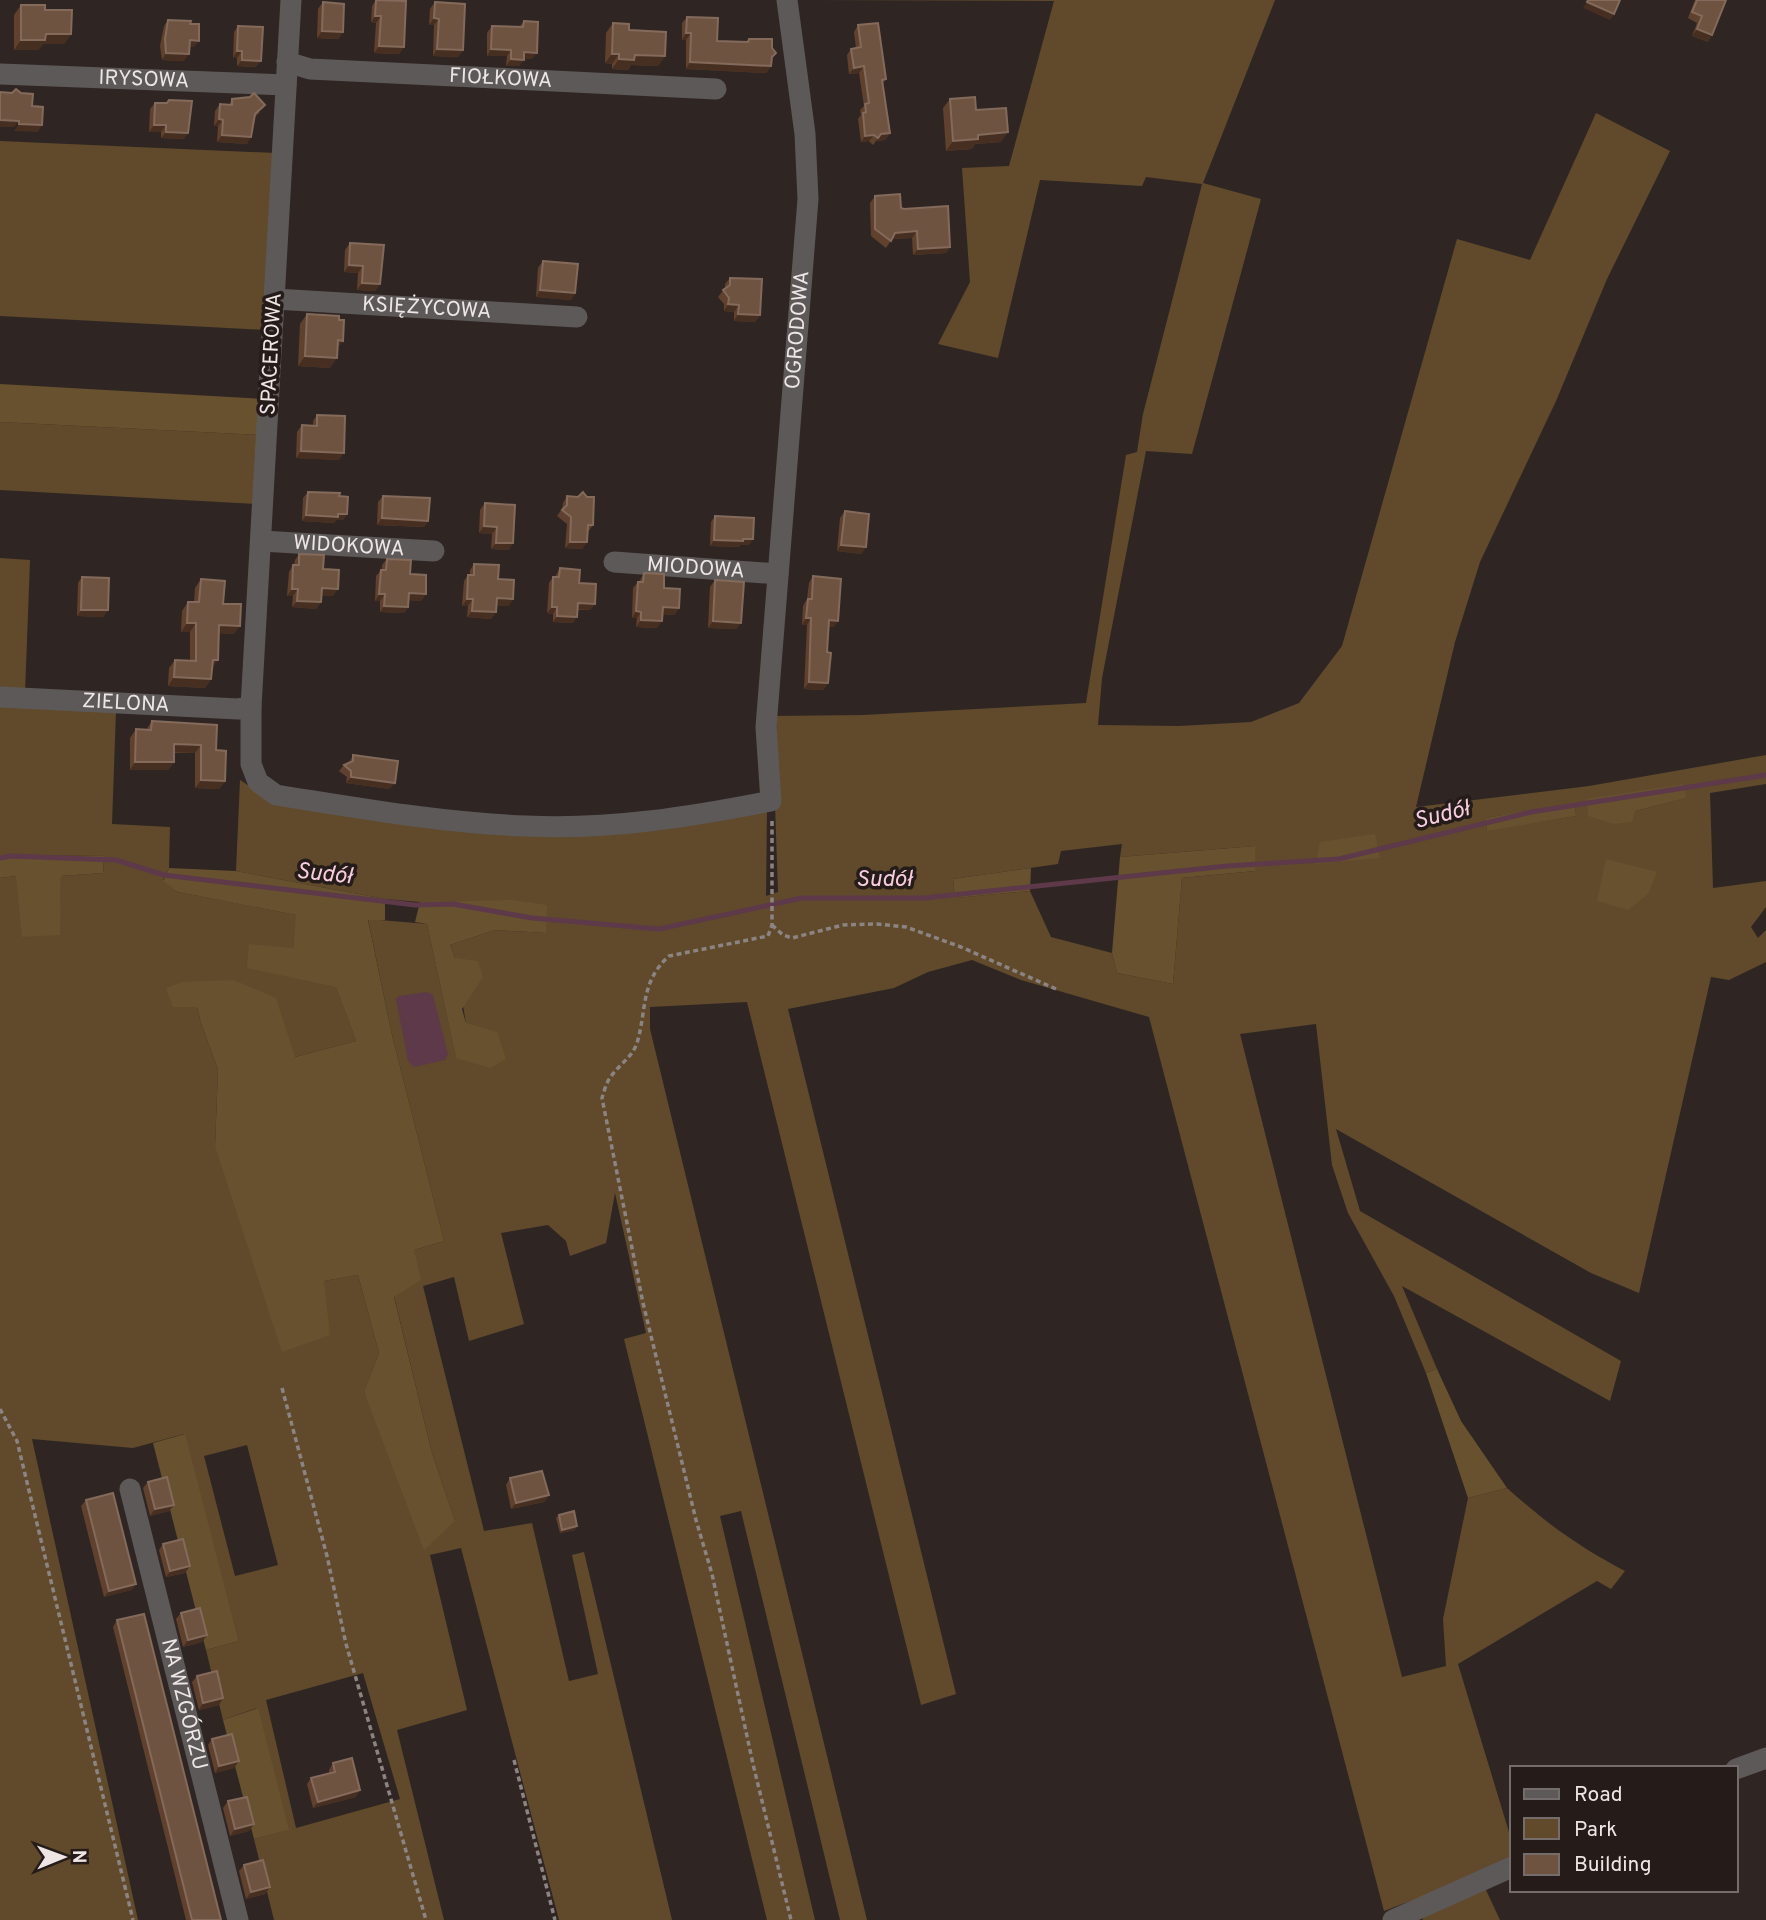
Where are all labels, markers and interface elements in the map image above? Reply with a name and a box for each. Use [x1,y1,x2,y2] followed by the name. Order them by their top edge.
[448,62,553,94] street label: FIOŁKOWA
[98,64,190,95] street label: IRYSOWA
[779,270,816,390] street label: OGRODOWA
[361,291,492,325] street label: KSIĘŻYCOWA
[255,292,289,416] street label: SPACEROWA
[292,529,405,563] street label: WIDOKOWA
[646,551,746,585] street label: MIODOWA
[81,688,170,719] street label: ZIELONA
[1411,795,1475,837] water label: Sudół
[294,858,356,893] water label: Sudół
[856,866,914,895] water label: Sudół
[154,1636,213,1773] street label: NA WZGÓRZU
[1510,1766,1738,1892] legend
[1574,1782,1623,1809] text: Road
[1574,1817,1617,1844] text: Park
[28,1822,98,1892] north arrow
[66,1850,90,1864] text: N
[1574,1852,1652,1879] text: Building

